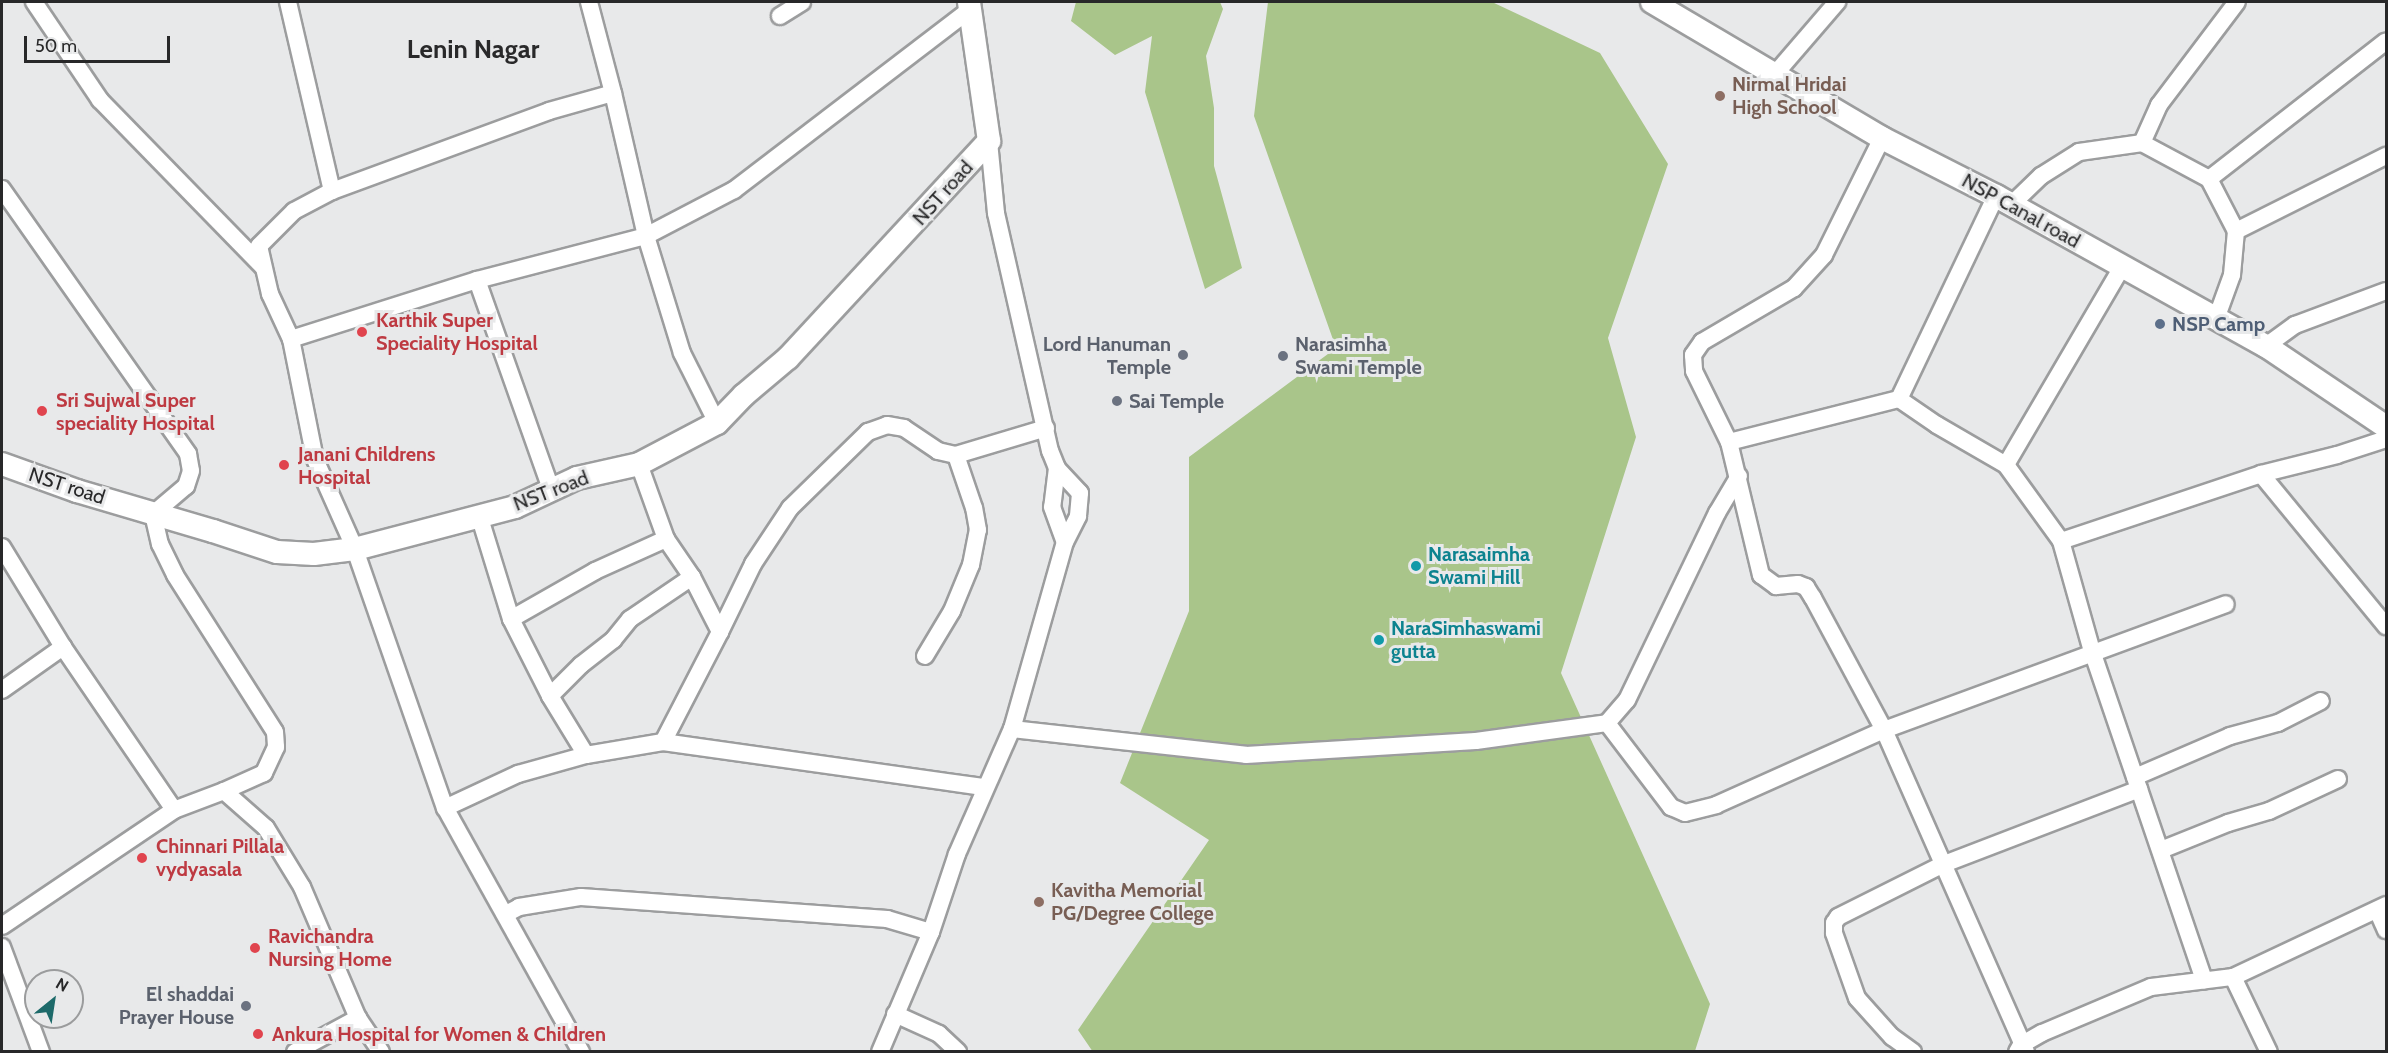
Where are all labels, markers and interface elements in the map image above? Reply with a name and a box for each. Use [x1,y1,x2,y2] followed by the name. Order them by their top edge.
[27,24,172,62] scale bar
[407,34,539,66] district label: Lenin Nagar
[35,35,77,57] text: 50 m
[1732,72,1846,119] place label: Nirmal Hridai High School
[1713,89,1727,103] marker: Nirmal Hridai High School
[908,156,978,230] street label: NST road
[1958,169,2084,253] street label: NSP Canal road
[376,308,538,355] place label: Karthik Super Speciality Hospital
[2172,312,2265,336] place label: NSP Camp
[2153,317,2167,331] marker: NSP Camp
[353,323,371,341] marker: Karthik Super Speciality Hospital
[1043,332,1171,379] place label: Lord Hanuman Temple
[1295,332,1422,379] place label: Narasimha Swami Temple
[1176,348,1190,362] marker: Lord Hanuman Temple
[1276,349,1290,363] marker: Narasimha Swami Temple
[56,388,215,435] place label: Sri Sujwal Super speciality Hospital
[1129,389,1224,413] place label: Sai Temple
[1110,394,1124,408] marker: Sai Temple
[33,402,51,420] marker: Sri Sujwal Super speciality Hospital
[298,442,436,489] place label: Janani Childrens Hospital
[275,456,293,474] marker: Janani Childrens Hospital
[26,462,108,510] street label: NST road
[510,466,592,516] street label: NST road
[1428,542,1530,589] place label: Narasaimha Swami Hill
[1409,559,1423,573] marker: Narasaimha Swami Hill
[1391,616,1541,663] place label: NaraSimhaswami gutta
[1372,633,1386,647] marker: NaraSimhaswami gutta
[156,834,284,881] place label: Chinnari Pillala vydyasala
[133,849,151,867] marker: Chinnari Pillala vydyasala
[1051,879,1214,926] place label: Kavitha Memorial PG/Degree College
[1032,895,1046,909] marker: Kavitha Memorial PG/Degree College
[268,924,392,971] place label: Ravichandra Nursing Home
[246,939,264,957] marker: Ravichandra Nursing Home
[24,969,84,1029] north arrow
[53,974,72,996] text: N
[119,982,234,1029] place label: El shaddai Prayer House
[239,999,253,1013] marker: El shaddai Prayer House
[272,1022,606,1046] place label: Ankura Hospital for Women & Children
[249,1025,267,1043] marker: Ankura Hospital for Women & Children

